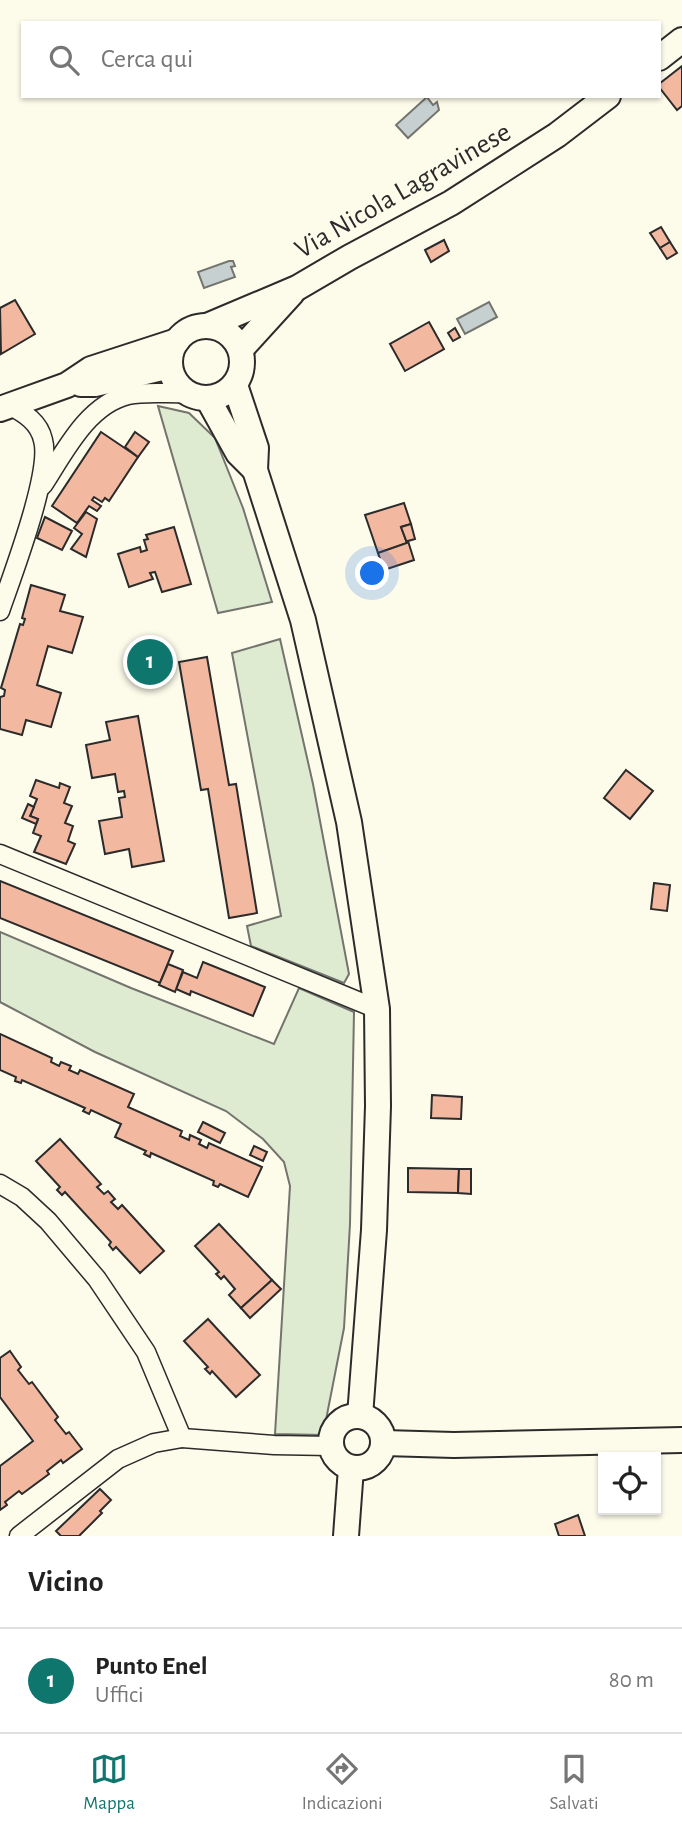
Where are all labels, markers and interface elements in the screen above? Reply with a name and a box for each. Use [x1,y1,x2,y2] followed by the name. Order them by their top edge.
[21,21,661,98] search box
[45,41,83,79] icon: search
[101,46,193,72] text: Cerca qui
[290,118,516,264] street label: Via Nicola Lagravinese
[355,556,389,590] your location
[127,636,173,688] pin: 1
[598,1452,661,1515] map controls
[598,1452,661,1515] button: locate
[28,1567,104,1597] text: Vicino
[95,1653,207,1679] text: Punto Enel
[47,1669,55,1692] text: 1
[609,1669,654,1692] text: 80 m
[95,1684,144,1707] text: Uffici
[83,1750,135,1815] tab: Mappa
[302,1750,383,1815] tab: Indicazioni
[549,1750,599,1815] tab: Salvati

